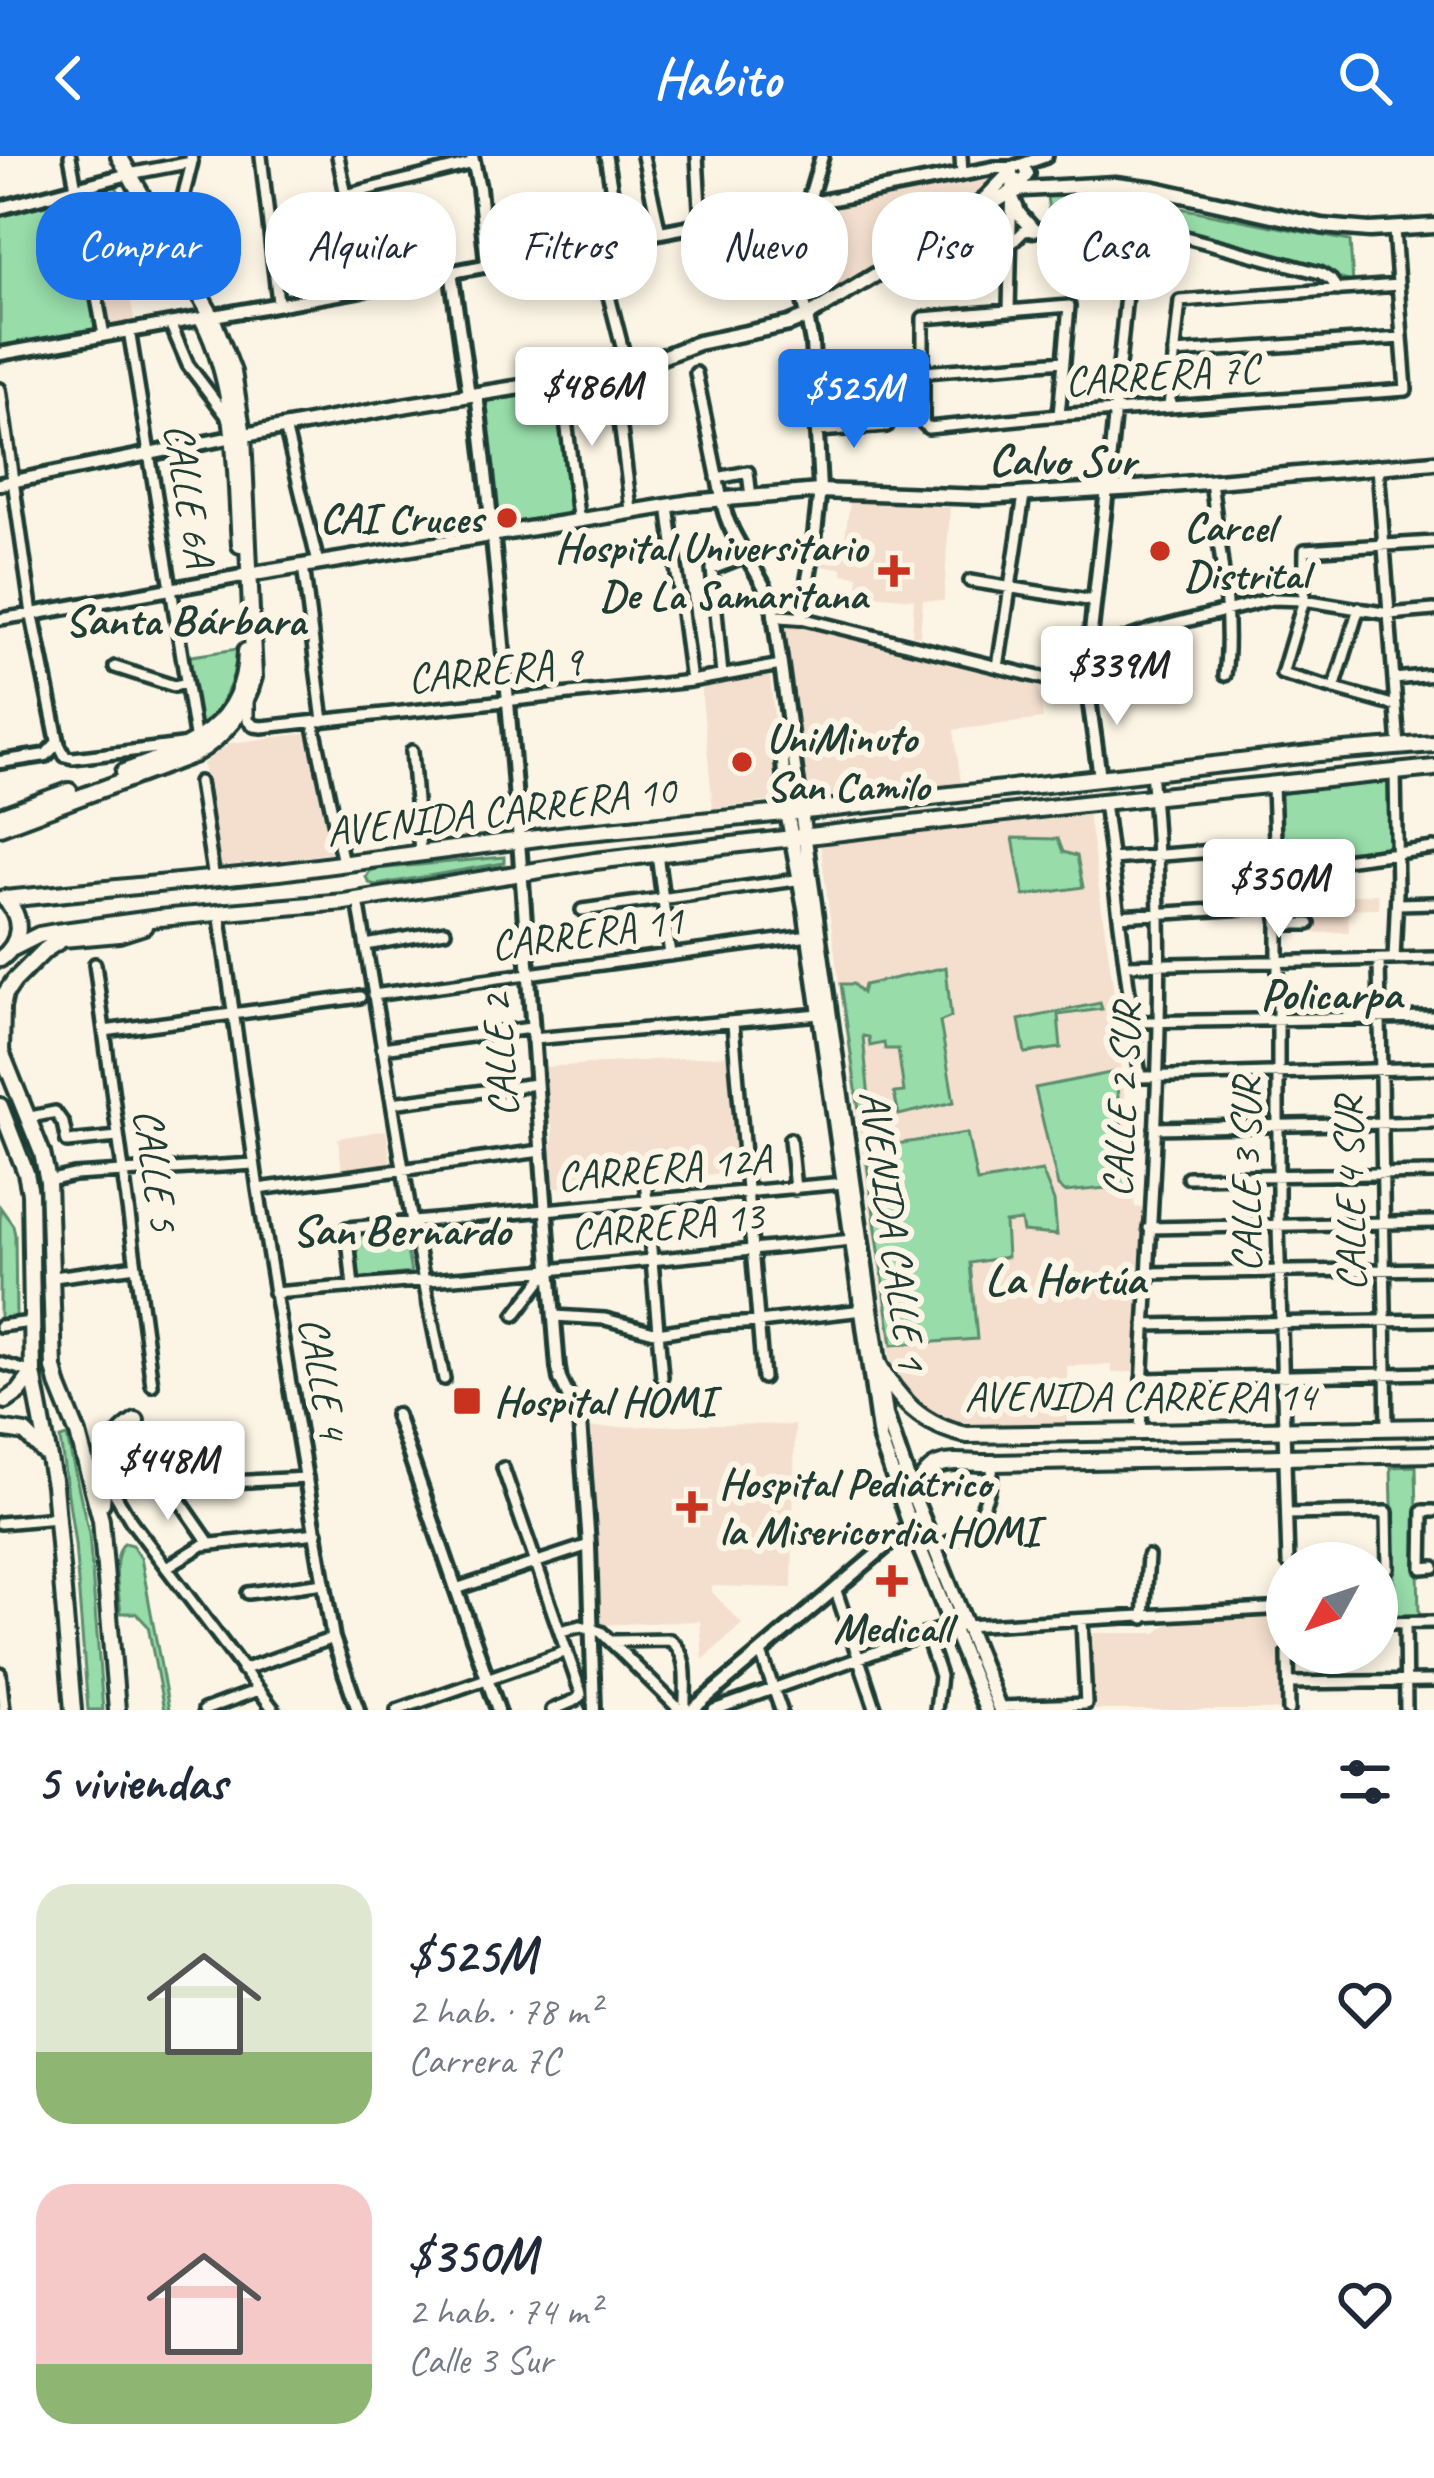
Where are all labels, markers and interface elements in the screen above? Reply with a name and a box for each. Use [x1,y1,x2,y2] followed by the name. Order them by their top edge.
[653,44,781,112] text: Habito
[36,45,102,111] icon: back
[1332,45,1398,111] icon: search
[36,192,241,300] chip: Comprar
[265,192,456,300] chip: Alquilar
[480,192,657,300] chip: Filtros
[681,192,848,300] chip: Nuevo
[872,192,1013,300] chip: Piso
[1037,192,1190,300] chip: Casa
[1063,341,1265,408] street label: CARRERA 7C
[508,347,676,449] pin: $486M
[770,349,938,451] pin: $525M
[542,361,642,410] text: $486M
[805,363,903,412] text: $525M
[152,420,227,572] street label: CALLE 6A
[989,432,1140,489] district label: Calvo Sur
[320,492,487,545] place label: CAI Cruces
[1184,501,1316,602] place label: Carcel Distrital
[494,505,520,531] marker: CAI Cruces
[555,521,870,622] place label: Hospital Universitario De La Samaritana
[1147,538,1173,564] marker: Carcel Distrital
[878,555,910,587] marker: Hospital Universitario De La Samaritana
[65,592,309,649] district label: Santa Bárbara
[1033,626,1201,728] pin: $339M
[405,634,588,705] street label: CARRERA 9
[1068,640,1166,689] text: $339M
[766,712,932,813] place label: UniMinuto San Camilo
[729,749,755,775] marker: UniMinuto San Camilo
[323,763,682,859] street label: AVENIDA CARRERA 10
[1195,839,1363,941] pin: $350M
[1230,853,1328,902] text: $350M
[487,893,689,973] street label: CARRERA 11
[1260,966,1406,1023] district label: Policarpa
[469,990,531,1119] street label: CALLE 2
[1090,997,1154,1199] street label: CALLE 2 SUR
[1220,1074,1273,1272] street label: CALLE 3 SUR
[847,1087,939,1375] street label: AVENIDA CALLE 1
[1322,1092,1378,1292] street label: CALLE 4 SUR
[121,1105,191,1237] street label: CALLE 5
[555,1132,775,1204] street label: CARRERA 12A
[568,1188,769,1261] street label: CARRERA 13
[292,1202,513,1259] district label: San Bernardo
[985,1251,1149,1308] district label: La Hortúa
[286,1313,360,1447] street label: CALLE 4
[964,1370,1320,1423] street label: AVENIDA CARRERA 14
[494,1375,722,1428] place label: Hospital HOMI
[451,1385,483,1417] marker: Hospital HOMI
[84,1421,252,1523] pin: $448M
[119,1435,217,1484] text: $448M
[719,1457,1047,1558] place label: Hospital Pediátrico la Misericordia HOMI
[676,1491,708,1523] marker: Hospital Pediátrico la Misericordia HOMI
[1266,1542,1398,1674] north arrow
[1266,1542,1398,1674] map controls
[876,1565,908,1597] marker: Medicall
[833,1602,959,1655] place label: Medicall
[1332,1749,1398,1815] icon: filters
[36,1750,226,1814] text: 5 viviendas
[408,1923,535,1987] text: $525M
[132,1932,276,2076] icon: home
[1332,1971,1398,2037] icon: heart
[408,1987,600,2036] text: 2 hab. · 78 m²
[408,2036,560,2085] text: Carrera 7C
[408,2223,536,2287] text: $350M
[132,2232,276,2376] icon: home
[1332,2271,1398,2337] icon: heart
[408,2287,600,2336] text: 2 hab. · 74 m²
[408,2336,552,2385] text: Calle 3 Sur

